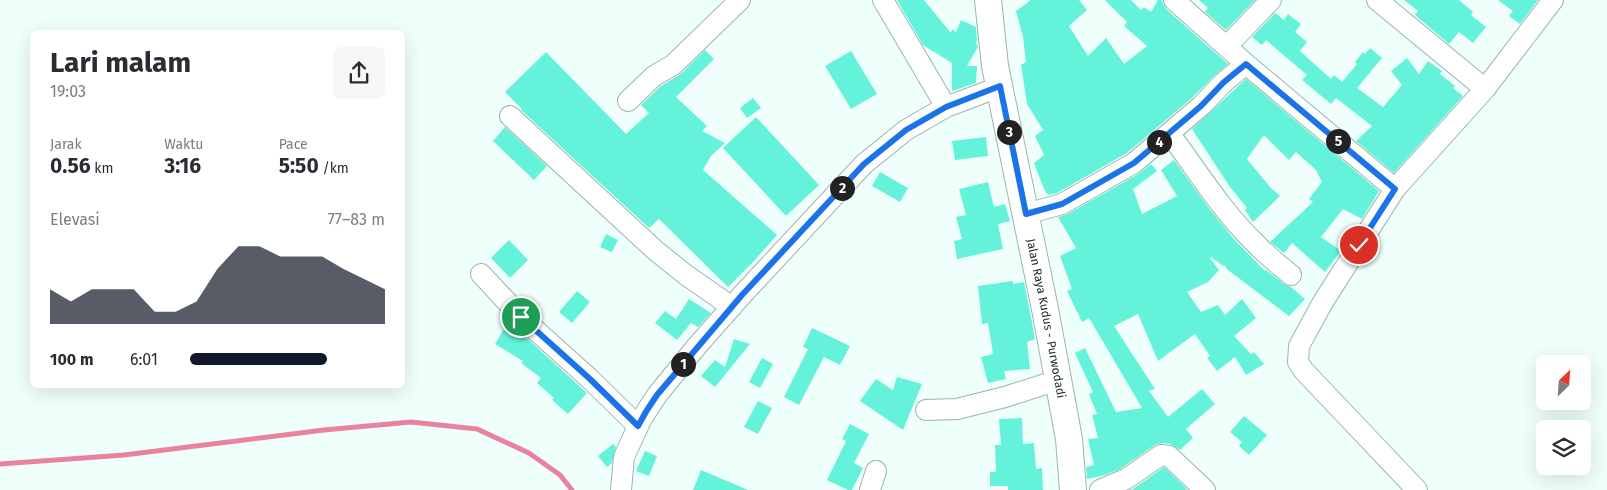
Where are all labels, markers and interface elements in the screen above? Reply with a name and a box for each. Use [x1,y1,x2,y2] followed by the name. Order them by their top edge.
[50,46,191,79] text: Lari malam
[333,47,385,99] button: share
[50,82,86,101] text: 19:03
[996,120,1022,144] pin: 3
[1006,124,1013,141] text: 3
[1326,128,1350,154] pin: 5
[1146,130,1172,154] pin: 4
[1335,133,1342,150] text: 5
[1156,134,1163,151] text: 4
[50,136,82,153] text: Jarak
[164,136,203,153] text: Waktu
[279,136,308,153] text: Pace
[50,153,91,179] text: 0.56
[164,153,201,179] text: 3:16
[279,153,319,179] text: 5:50
[91,160,114,177] text: km
[319,160,349,177] text: /km
[830,176,854,200] pin: 2
[839,180,846,197] text: 2
[50,210,100,229] text: Elevasi
[328,210,385,229] text: 77–83 m
[1338,224,1380,266] pin
[1345,231,1373,259] icon: check
[1024,237,1068,400] street label: Jalan Raya Kudus - Purwodadi
[500,296,542,338] pin
[507,303,535,331] icon: arrive
[50,350,93,369] text: 100 m
[130,350,158,369] text: 6:01
[670,352,696,376] pin: 1
[1536,355,1591,410] north arrow
[1536,355,1591,475] map controls
[680,356,687,373] text: 1
[1536,420,1591,475] button: layers

